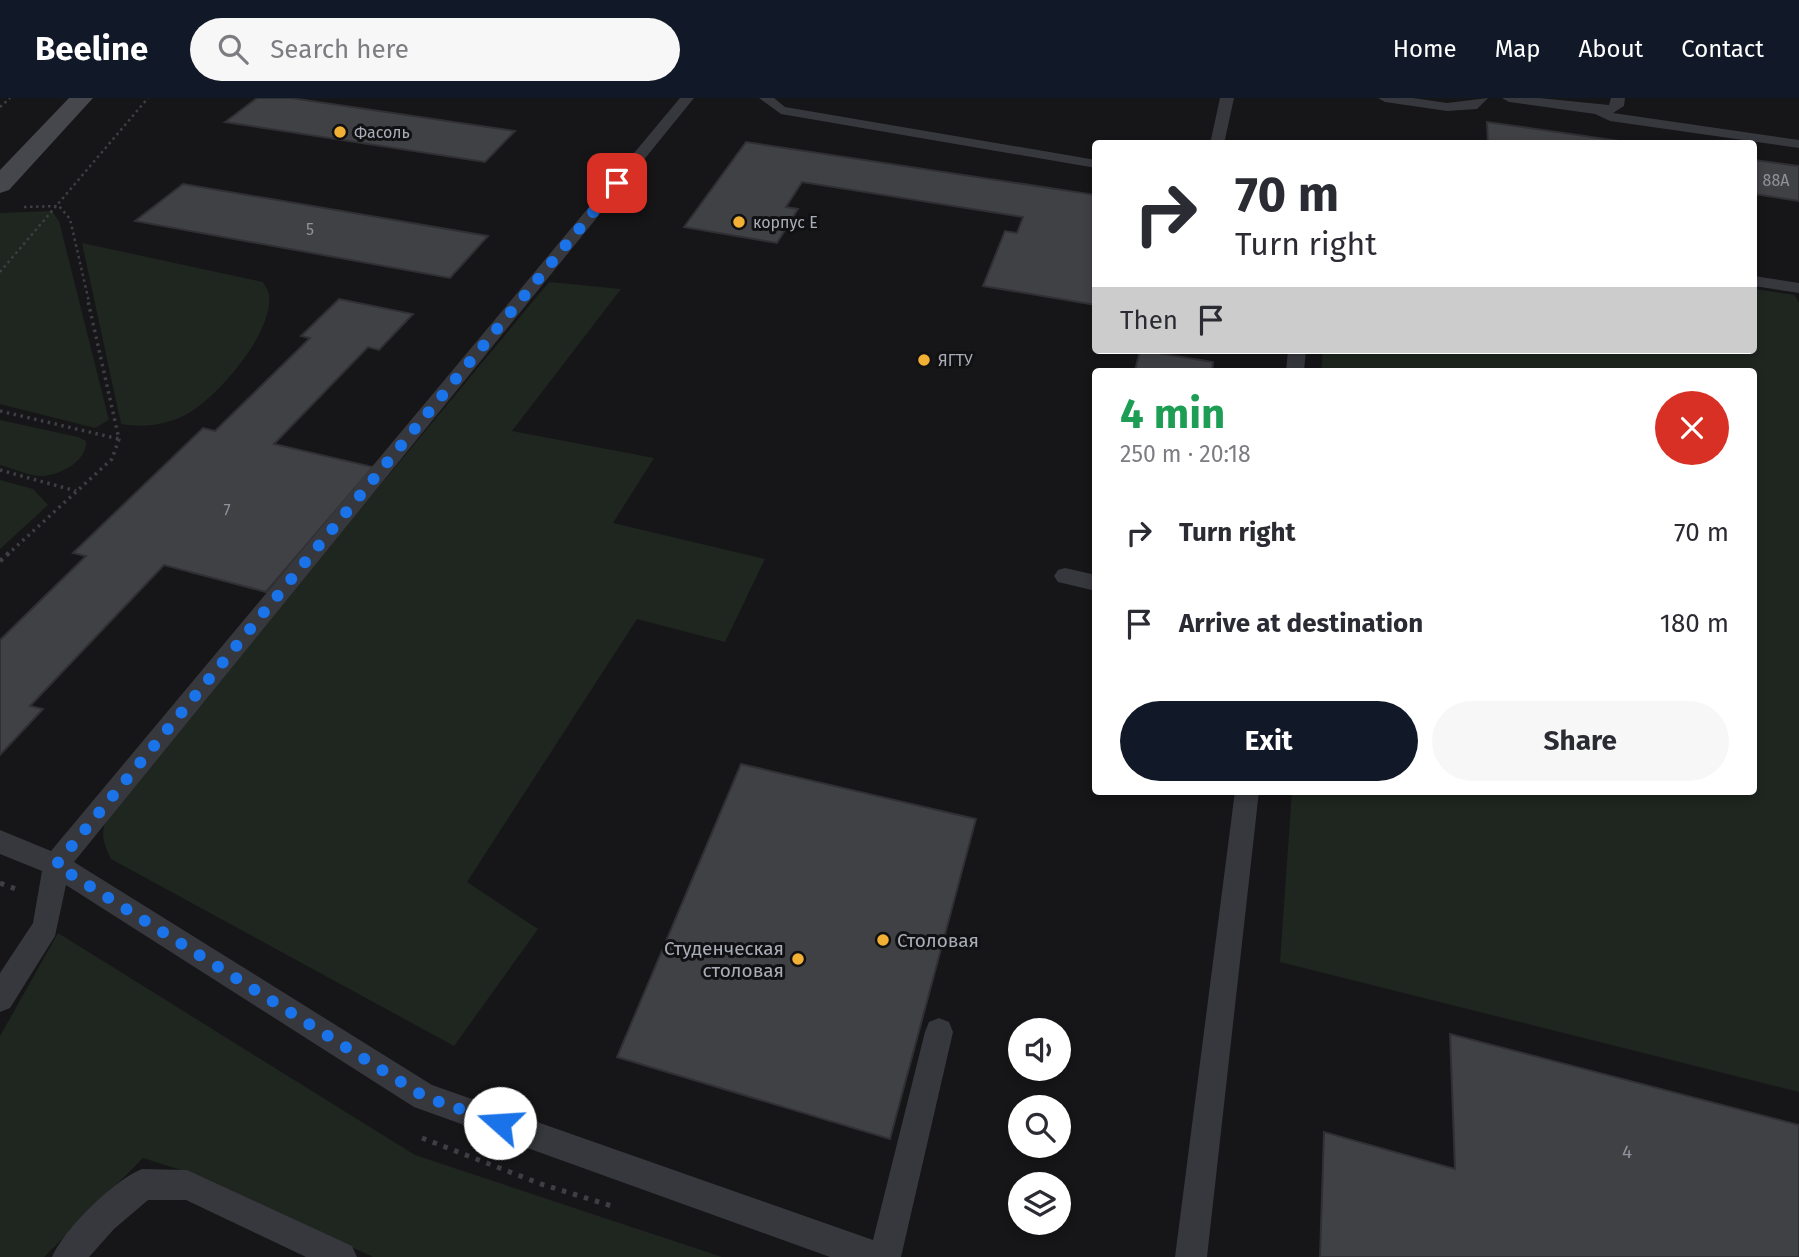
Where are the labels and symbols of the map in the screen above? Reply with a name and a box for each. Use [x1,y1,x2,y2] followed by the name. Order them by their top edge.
[354,123,410,142] place label: Фасоль
[332,124,348,140] marker: Фасоль
[587,153,647,213] pin
[1763,171,1790,190] house number: 88А
[753,213,818,232] place label: корпус Е
[731,214,747,230] marker: корпус Е
[306,220,314,239] house number: 5
[938,351,973,370] place label: ЯГТУ
[916,352,932,368] marker: ЯГТУ
[223,501,231,520] house number: 7
[897,929,979,952] place label: Столовая
[875,932,891,948] marker: Столовая
[664,937,784,982] place label: Студенческая столовая
[790,951,806,967] marker: Студенческая столовая
[463,1086,537,1160] position arrow
[1622,1140,1632,1163] house number: 4

